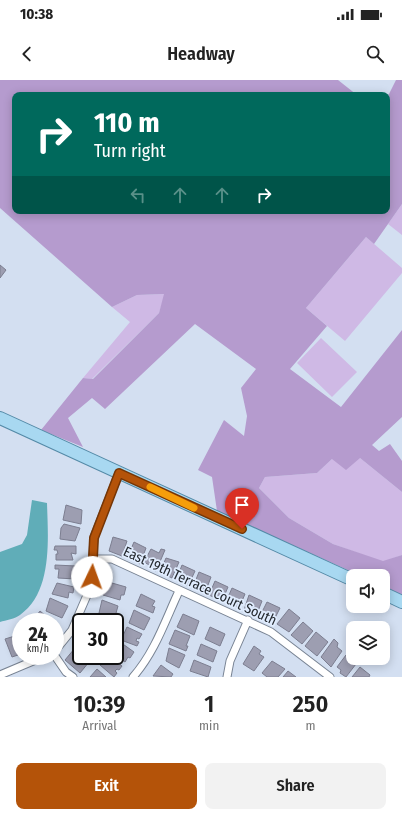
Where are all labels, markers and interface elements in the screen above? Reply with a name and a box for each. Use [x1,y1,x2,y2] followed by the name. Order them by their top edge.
[20,5,53,23] text: 10:38
[16,43,38,65] icon: back
[167,43,235,65] text: Headway
[364,43,386,65] icon: search
[94,106,160,139] text: 110 m
[28,108,80,160] icon: right
[94,140,166,162] text: Turn right
[127,184,149,206] icon: left
[169,184,191,206] icon: ahead
[211,184,233,206] icon: ahead
[253,184,275,206] icon: right
[225,488,259,529] pin
[231,494,253,516] icon: arrive
[121,543,279,629] street label: East 19th Terrace Court South
[71,556,113,598] position arrow
[346,569,390,665] map controls
[346,569,390,613] button: sound
[72,613,124,665] speed limit sign: 30
[346,621,390,665] button: layers
[28,622,48,646] text: 24
[27,643,49,655] text: km/h
[74,690,126,718] text: 10:39
[204,690,214,718] text: 1
[293,690,328,718] text: 250
[82,718,117,733] text: Arrival
[199,718,219,733] text: min
[306,718,316,733] text: m
[16,763,197,809] button: Exit
[205,763,386,809] button: Share

